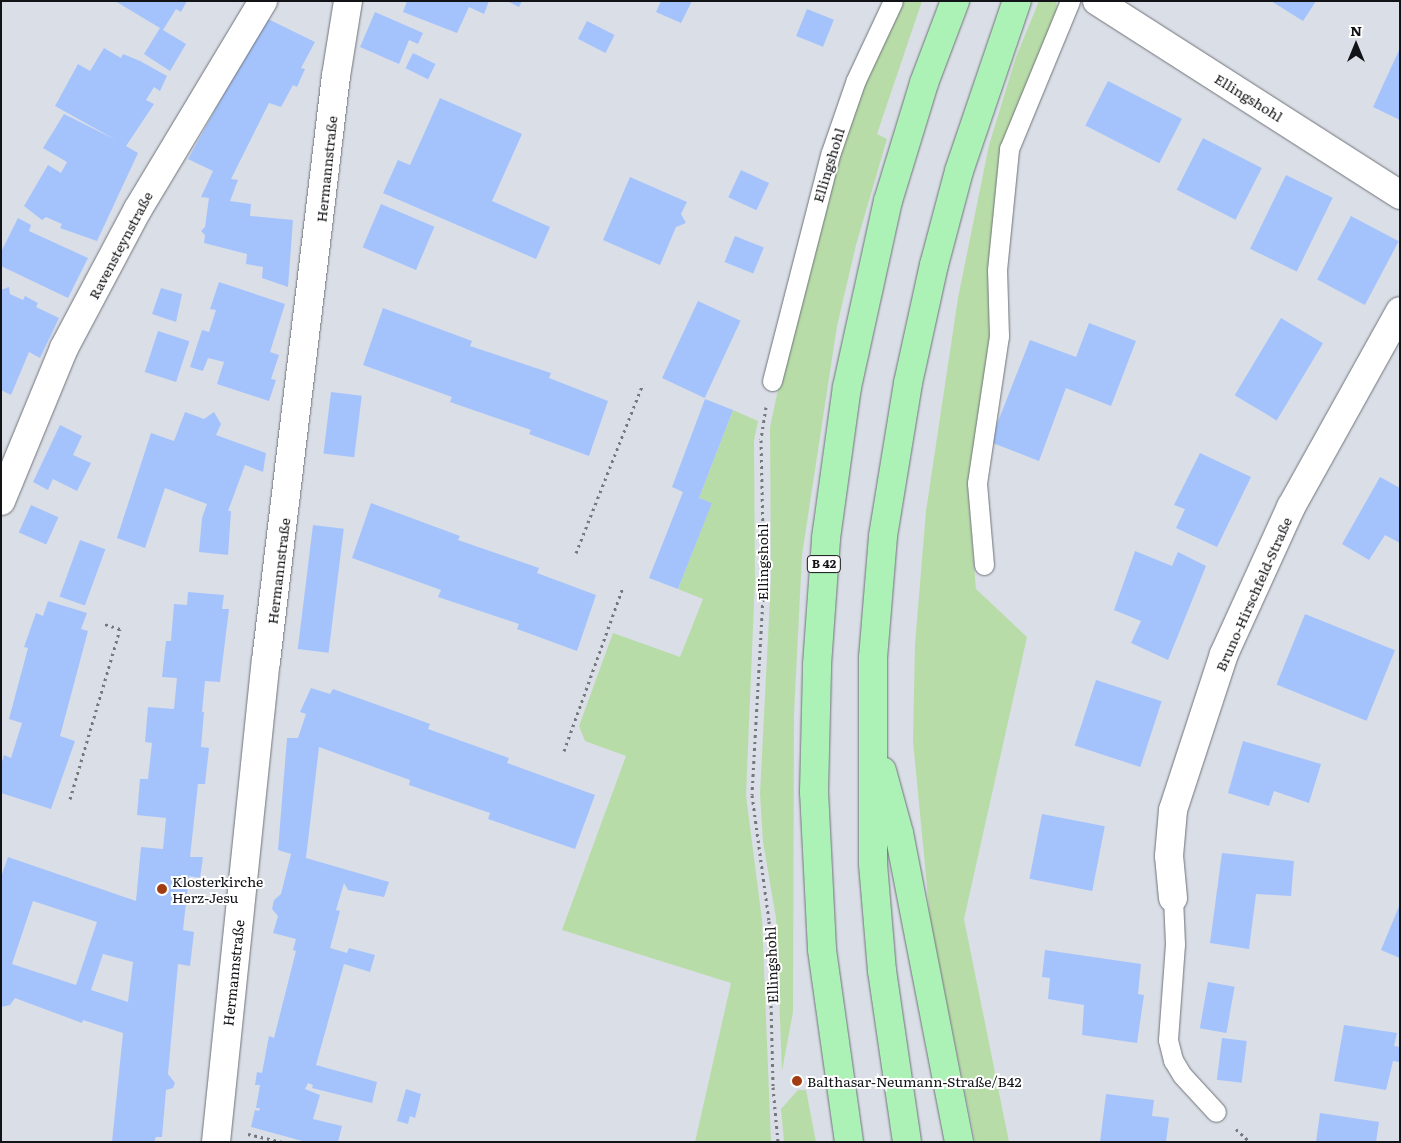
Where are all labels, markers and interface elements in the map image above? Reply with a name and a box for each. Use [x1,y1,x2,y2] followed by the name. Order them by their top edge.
[1331,20,1381,70] north arrow
[1350,20,1362,40] text: N
[1212,69,1286,125] street label: Ellingshohl
[312,115,340,223] street label: Hermannstraße
[809,126,847,204] street label: Ellingshohl
[85,188,155,302] street label: Ravensteynstraße
[1211,514,1295,674] street label: Bruno-Hirschfeld-Straße
[263,517,293,625] street label: Hermannstraße
[754,523,770,601] street label: Ellingshohl
[806,554,842,574] road number: B 42
[172,873,263,906] place label: Klosterkirche Herz-Jesu
[156,883,168,895] marker: Klosterkirche Herz-Jesu
[219,919,247,1027] street label: Hermannstraße
[761,926,781,1004] street label: Ellingshohl
[807,1073,1022,1089] place label: Balthasar-Neumann-Straße/B42
[791,1075,803,1087] marker: Balthasar-Neumann-Straße/B42

